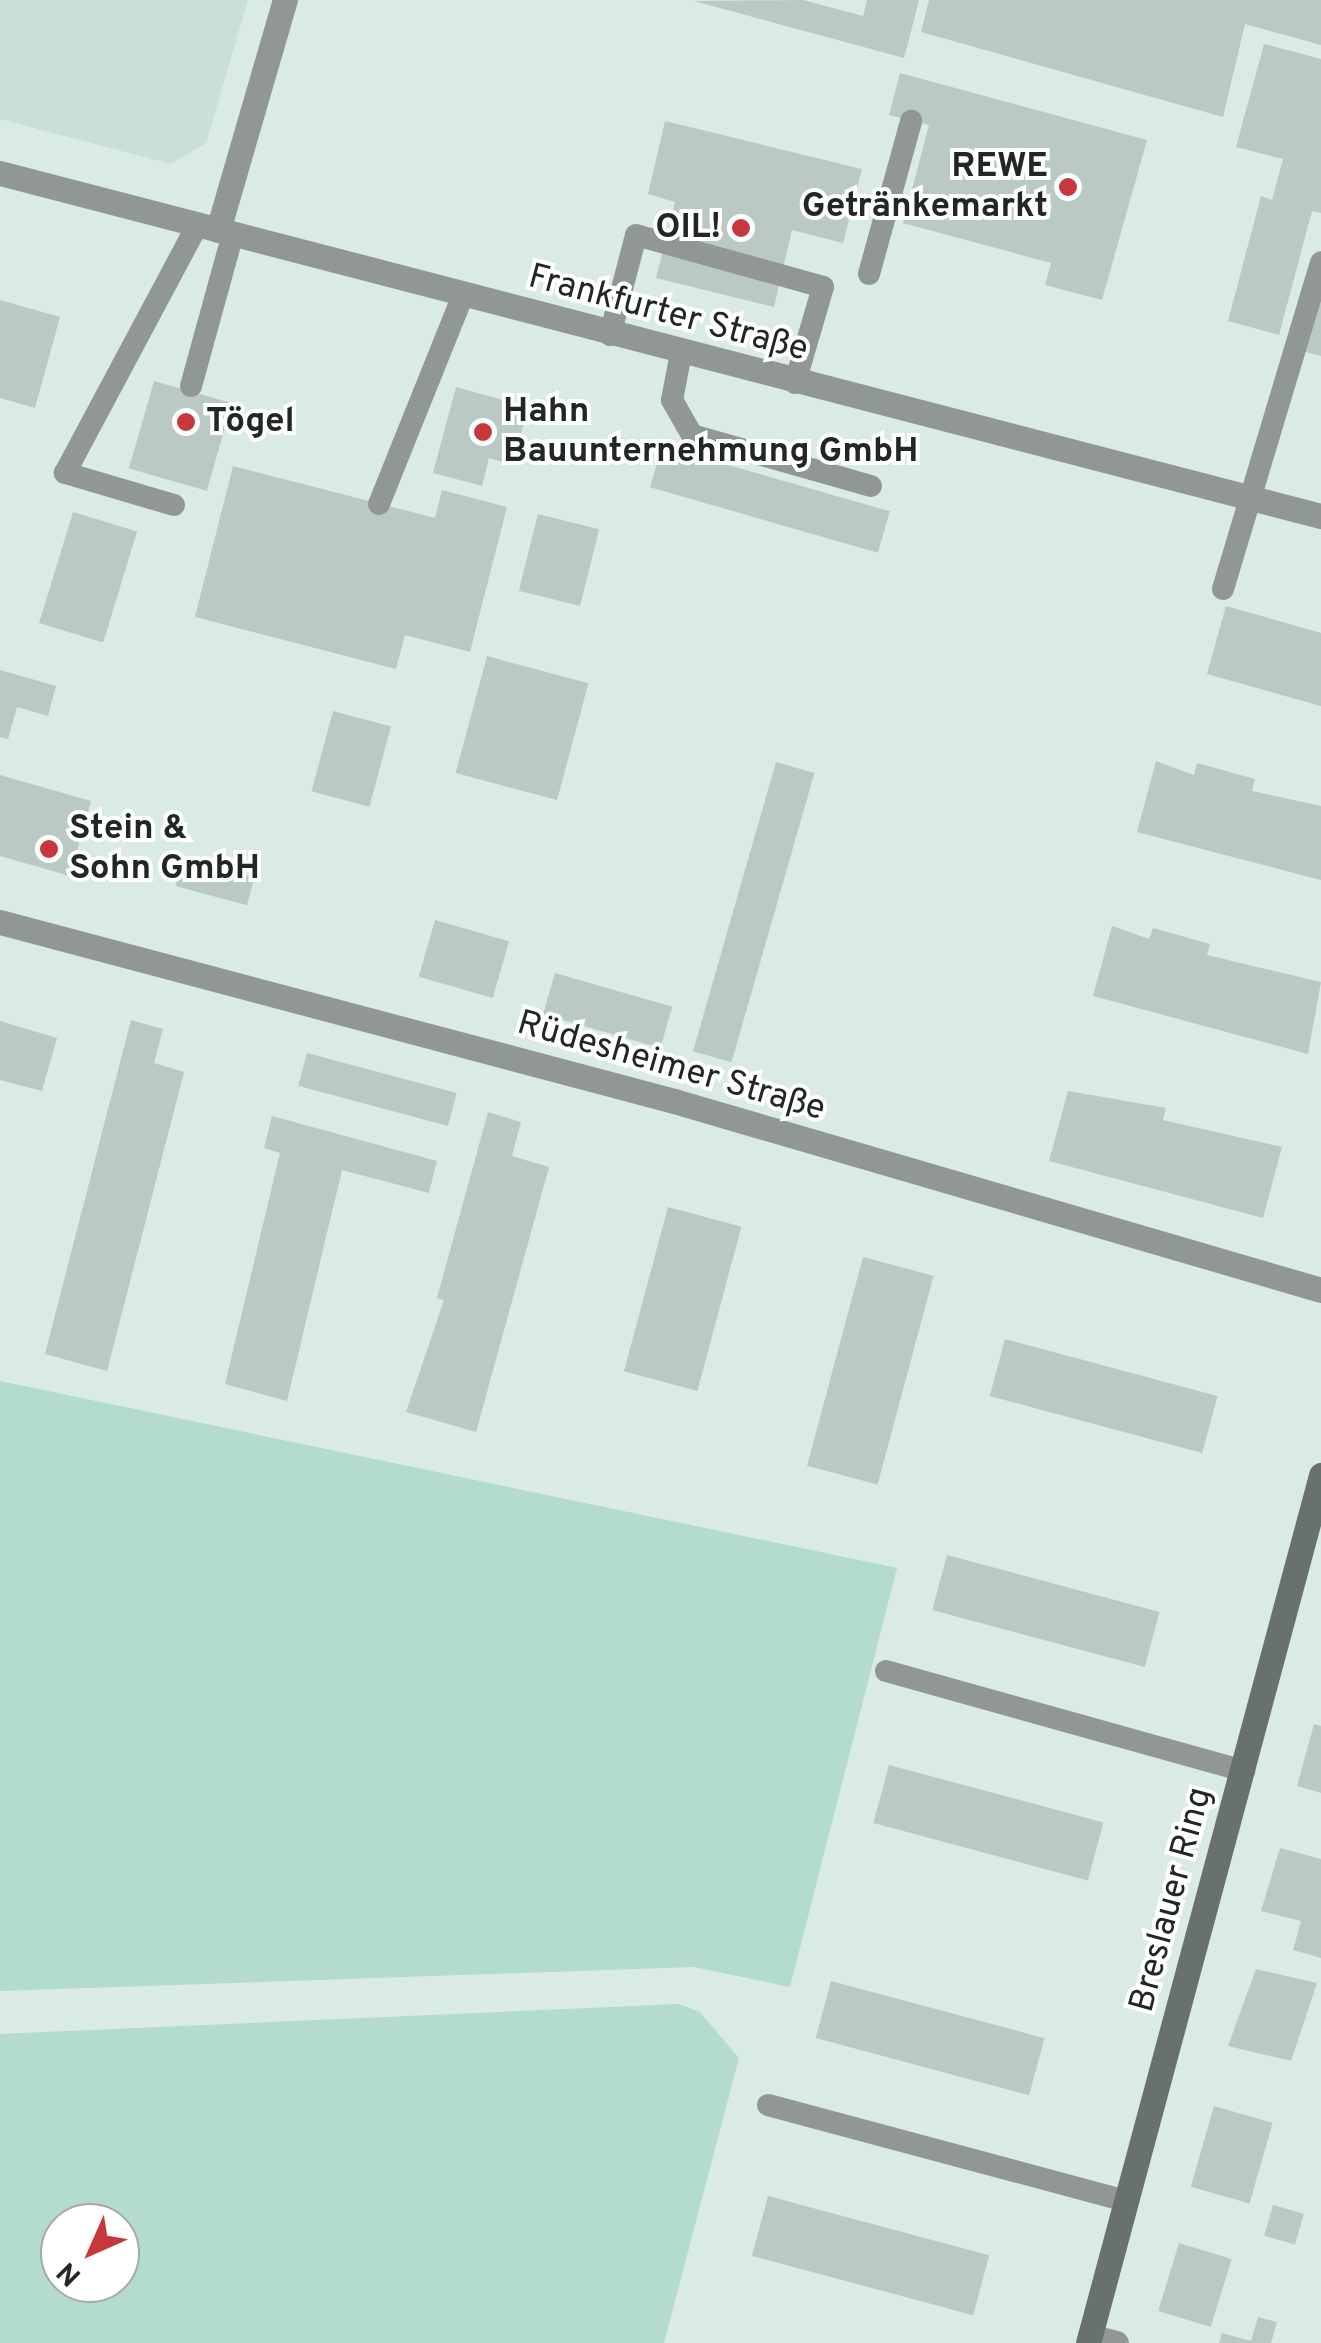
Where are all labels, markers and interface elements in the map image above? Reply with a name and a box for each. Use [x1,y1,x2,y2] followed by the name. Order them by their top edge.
[802,146,1048,228] place label: REWE Getränkemarkt
[1057,176,1079,198] marker: REWE Getränkemarkt
[655,207,721,249] place label: OIL!
[730,217,752,239] marker: OIL!
[524,256,812,372] street label: Frankfurter Straße
[503,391,918,473] place label: Hahn Bauunternehmung GmbH
[206,401,295,443] place label: Tögel
[175,411,197,433] marker: Tögel
[472,421,494,443] marker: Hahn Bauunternehmung GmbH
[69,808,260,890] place label: Stein & Sohn GmbH
[38,838,60,860] marker: Stein & Sohn GmbH
[512,1003,830,1131] street label: Rüdesheimer Straße
[1122,1783,1222,2017] street label: Breslauer Ring
[40,2203,140,2303] north arrow
[50,2253,90,2293] text: N

